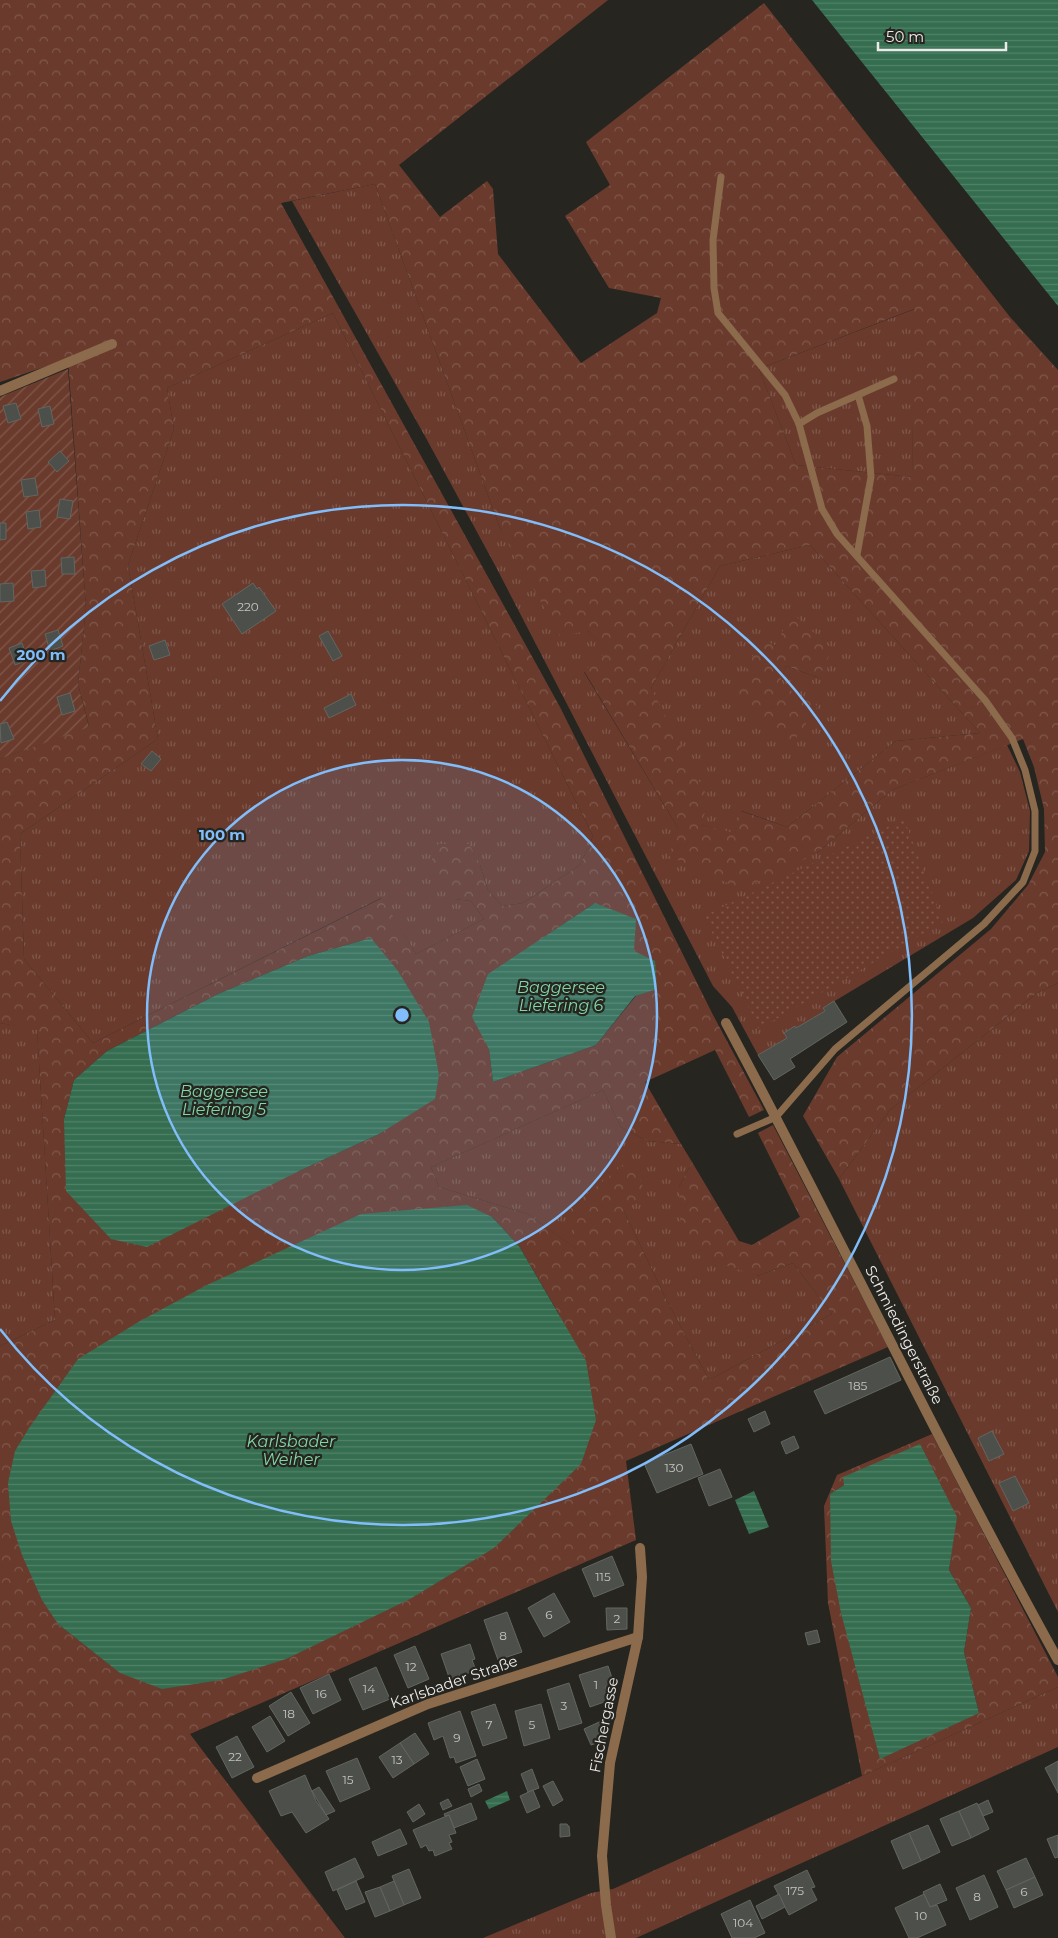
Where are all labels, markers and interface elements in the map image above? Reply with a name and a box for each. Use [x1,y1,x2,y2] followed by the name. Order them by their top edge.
[878,20,1006,52] scale bar
[886,27,924,46] text: 50 m
[237,599,259,614] house number: 220
[16,645,66,664] text: 200 m
[199,825,245,844] text: 100 m
[517,978,605,1015] water label: Baggersee Liefering 6
[393,1006,411,1024] centre of rings
[180,1082,268,1119] water label: Baggersee Liefering 5
[861,1262,948,1407] street label: Schmiedingerstraße
[849,1378,868,1393] house number: 185
[247,1432,336,1469] water label: Karlsbader Weiher
[664,1460,684,1475] house number: 130
[595,1569,611,1584] house number: 115
[545,1607,553,1622] house number: 6
[614,1611,621,1626] house number: 2
[499,1628,507,1643] house number: 8
[388,1651,520,1712] street label: Karlsbader Straße
[405,1659,417,1674] house number: 12
[585,1675,622,1774] street label: Fischergasse
[594,1677,598,1692] house number: 1
[363,1681,375,1696] house number: 14
[315,1686,327,1701] house number: 16
[561,1698,568,1713] house number: 3
[283,1706,295,1721] house number: 18
[485,1717,493,1732] house number: 7
[529,1717,536,1732] house number: 5
[453,1730,461,1745] house number: 9
[228,1749,242,1764] house number: 22
[391,1752,403,1767] house number: 13
[342,1772,354,1787] house number: 15
[786,1883,804,1898] house number: 175
[1020,1884,1028,1899] house number: 6
[973,1889,981,1904] house number: 8
[915,1908,927,1923] house number: 10
[733,1915,753,1930] house number: 104

